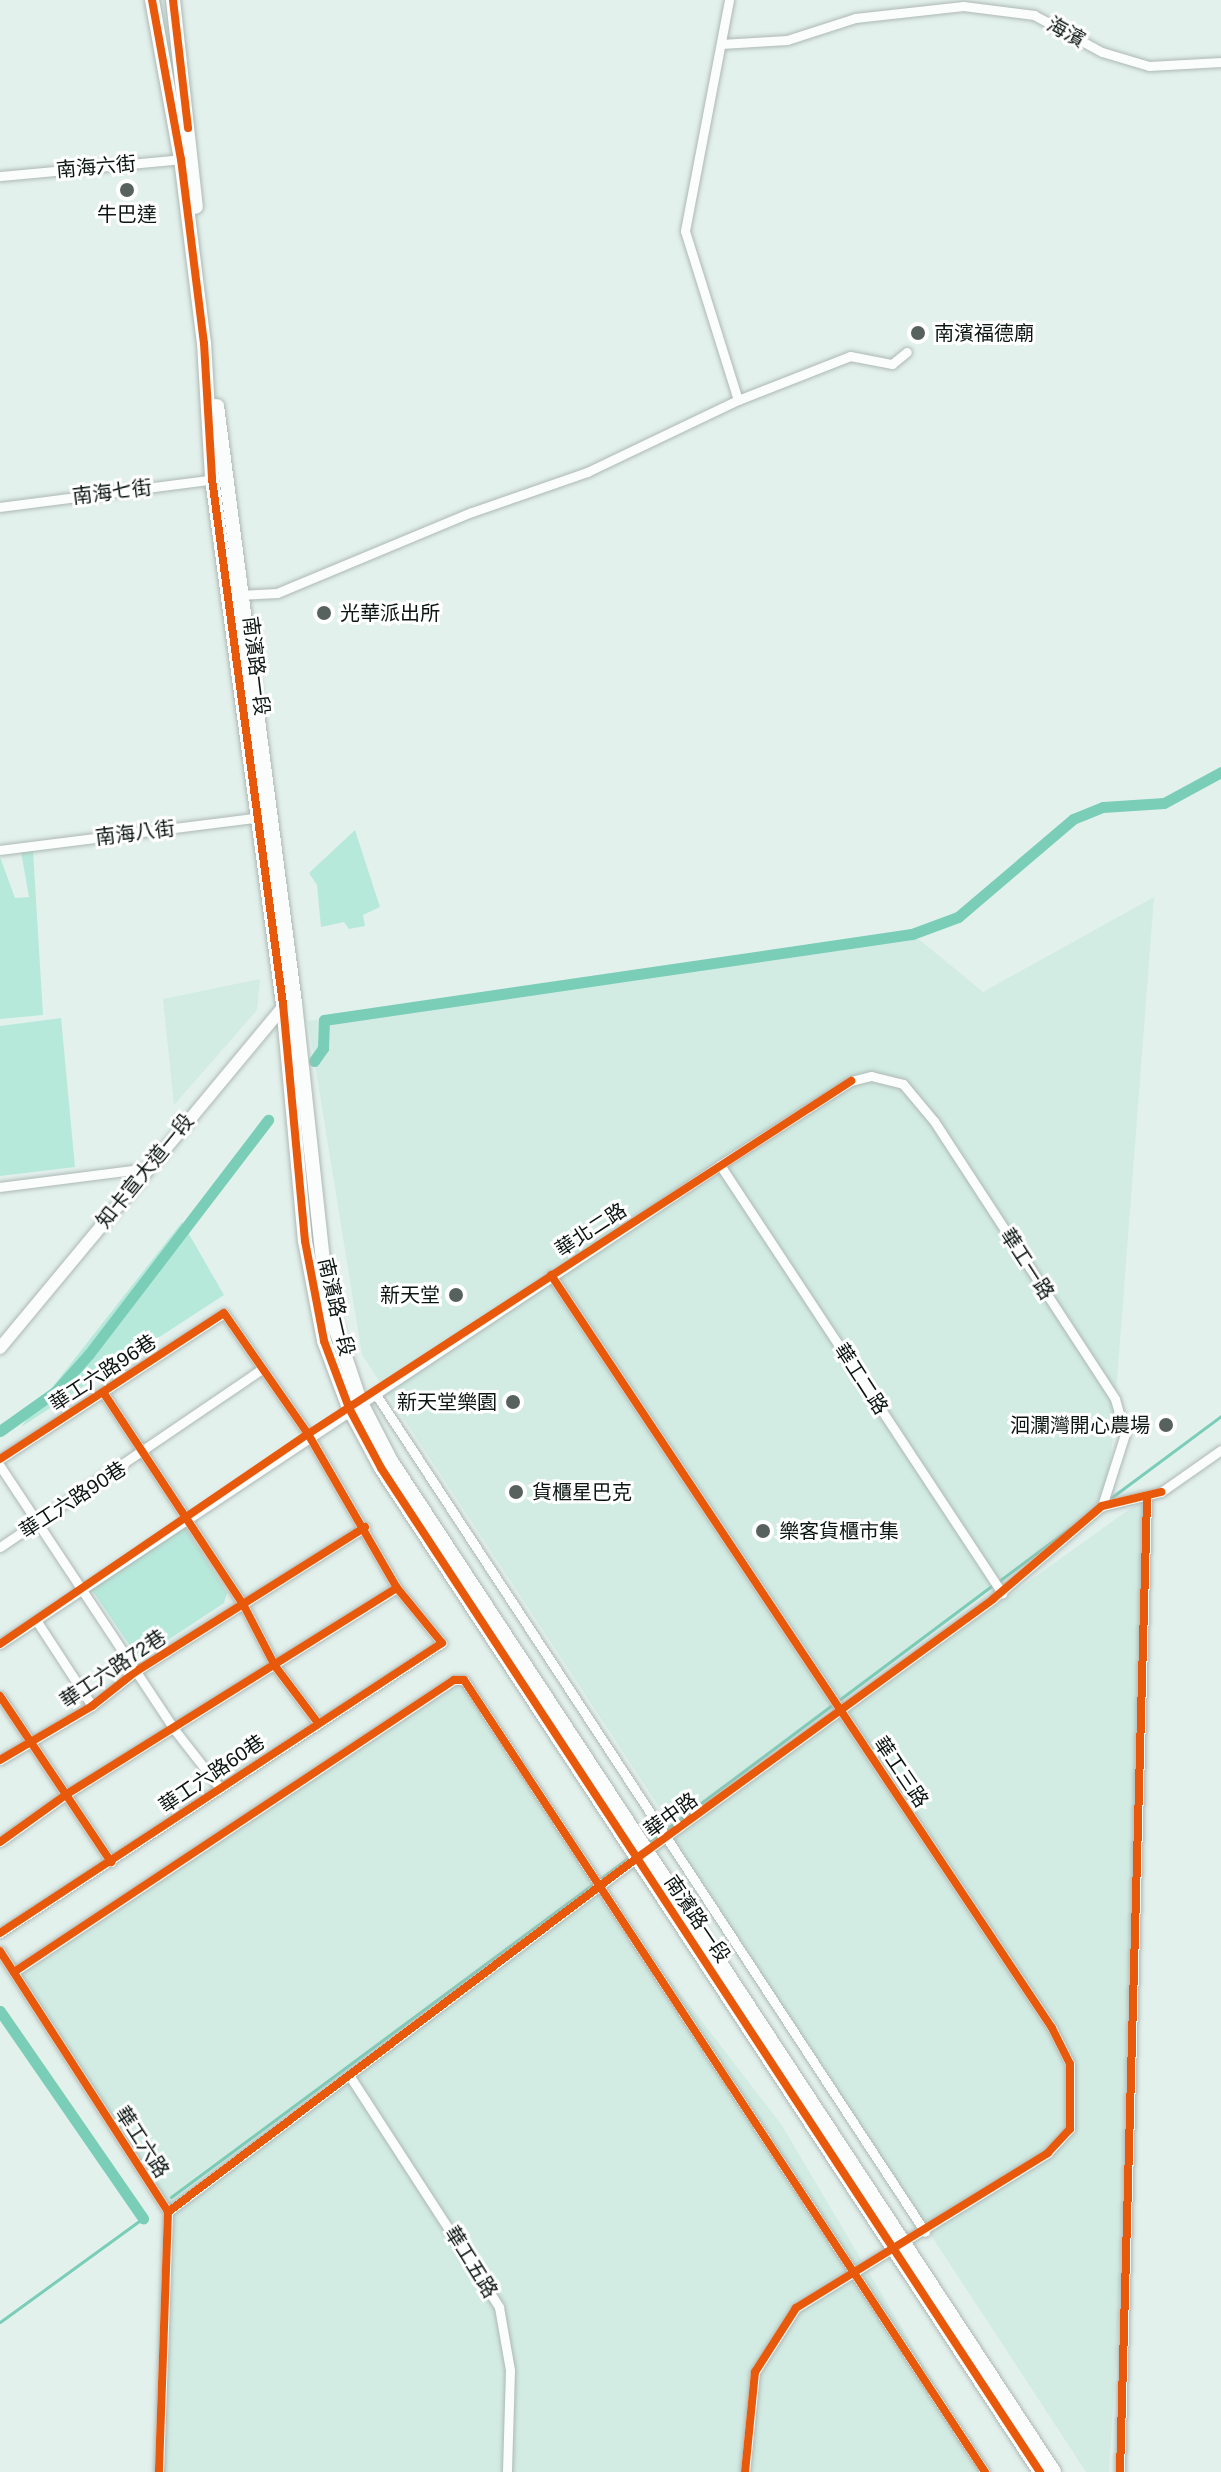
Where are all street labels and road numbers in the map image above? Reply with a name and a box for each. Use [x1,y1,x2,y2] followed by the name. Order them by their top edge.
[1043,12,1089,52] street label: 海濱
[55,152,137,182] street label: 南海六街
[71,475,153,509] street label: 南海七街
[238,615,274,717] street label: 南濱路一段
[94,816,176,850] street label: 南海八街
[92,1109,198,1233] street label: 知卡宣大道一段
[551,1198,631,1262] street label: 華北二路
[995,1224,1059,1304] street label: 華工一路
[313,1256,359,1358] street label: 南濱路一段
[45,1330,161,1416] street label: 華工六路96巷
[829,1339,893,1419] street label: 華工二路
[15,1457,131,1543] street label: 華工六路90巷
[56,1625,170,1713] street label: 華工六路72巷
[155,1730,269,1818] street label: 華工六路60巷
[869,1732,933,1812] street label: 華工三路
[640,1788,702,1842] street label: 華中路
[659,1871,735,1967] street label: 南濱路一段
[110,2102,174,2182] street label: 華工六路
[440,2222,502,2302] street label: 華工五路

